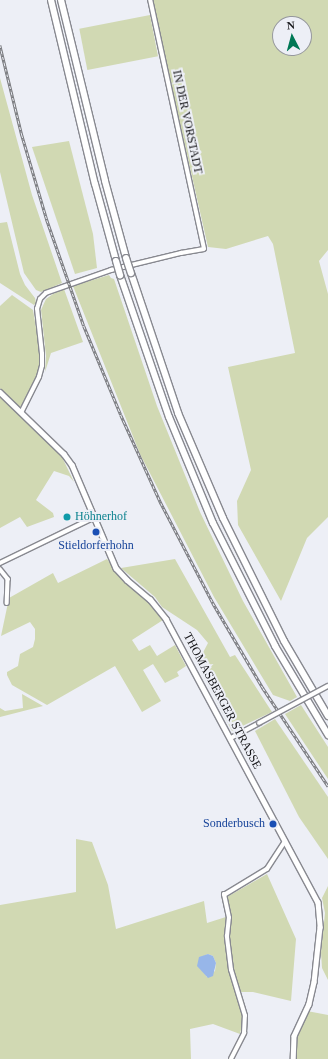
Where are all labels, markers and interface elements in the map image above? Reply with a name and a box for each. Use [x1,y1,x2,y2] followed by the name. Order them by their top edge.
[272,16,312,56] north arrow
[286,19,295,31] text: N
[169,69,205,175] street label: IN DER VORSTADT
[75,510,127,524] place label: Höhnerhof
[62,512,72,522] marker: Höhnerhof
[91,527,101,537] marker: Stieldorferhohn
[58,539,134,553] place label: Stieldorferhohn
[180,630,264,772] street label: THOMASBERGER STRASSE
[203,817,265,831] place label: Sonderbusch
[268,819,278,829] marker: Sonderbusch

